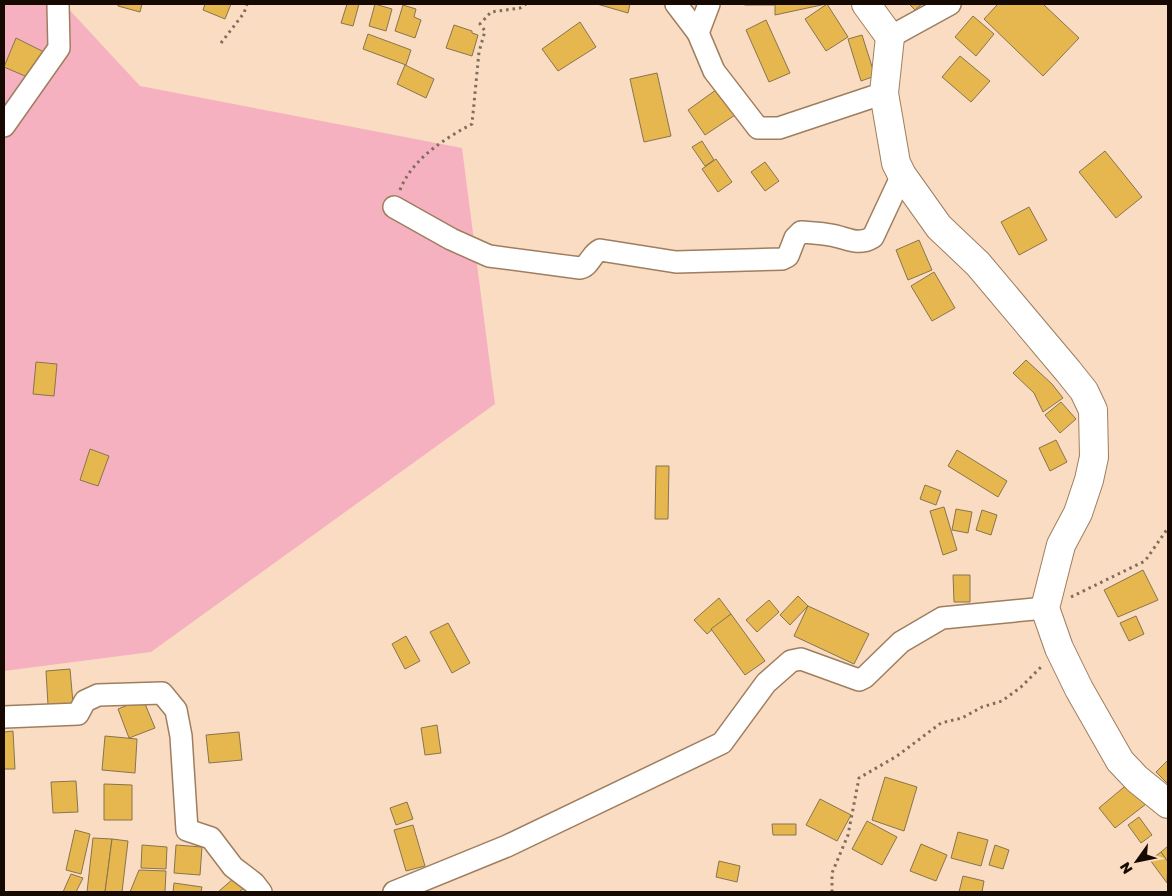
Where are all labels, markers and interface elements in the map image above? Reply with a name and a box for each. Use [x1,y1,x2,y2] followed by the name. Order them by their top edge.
[1112,836,1162,886] north arrow
[1116,859,1136,877] text: N

